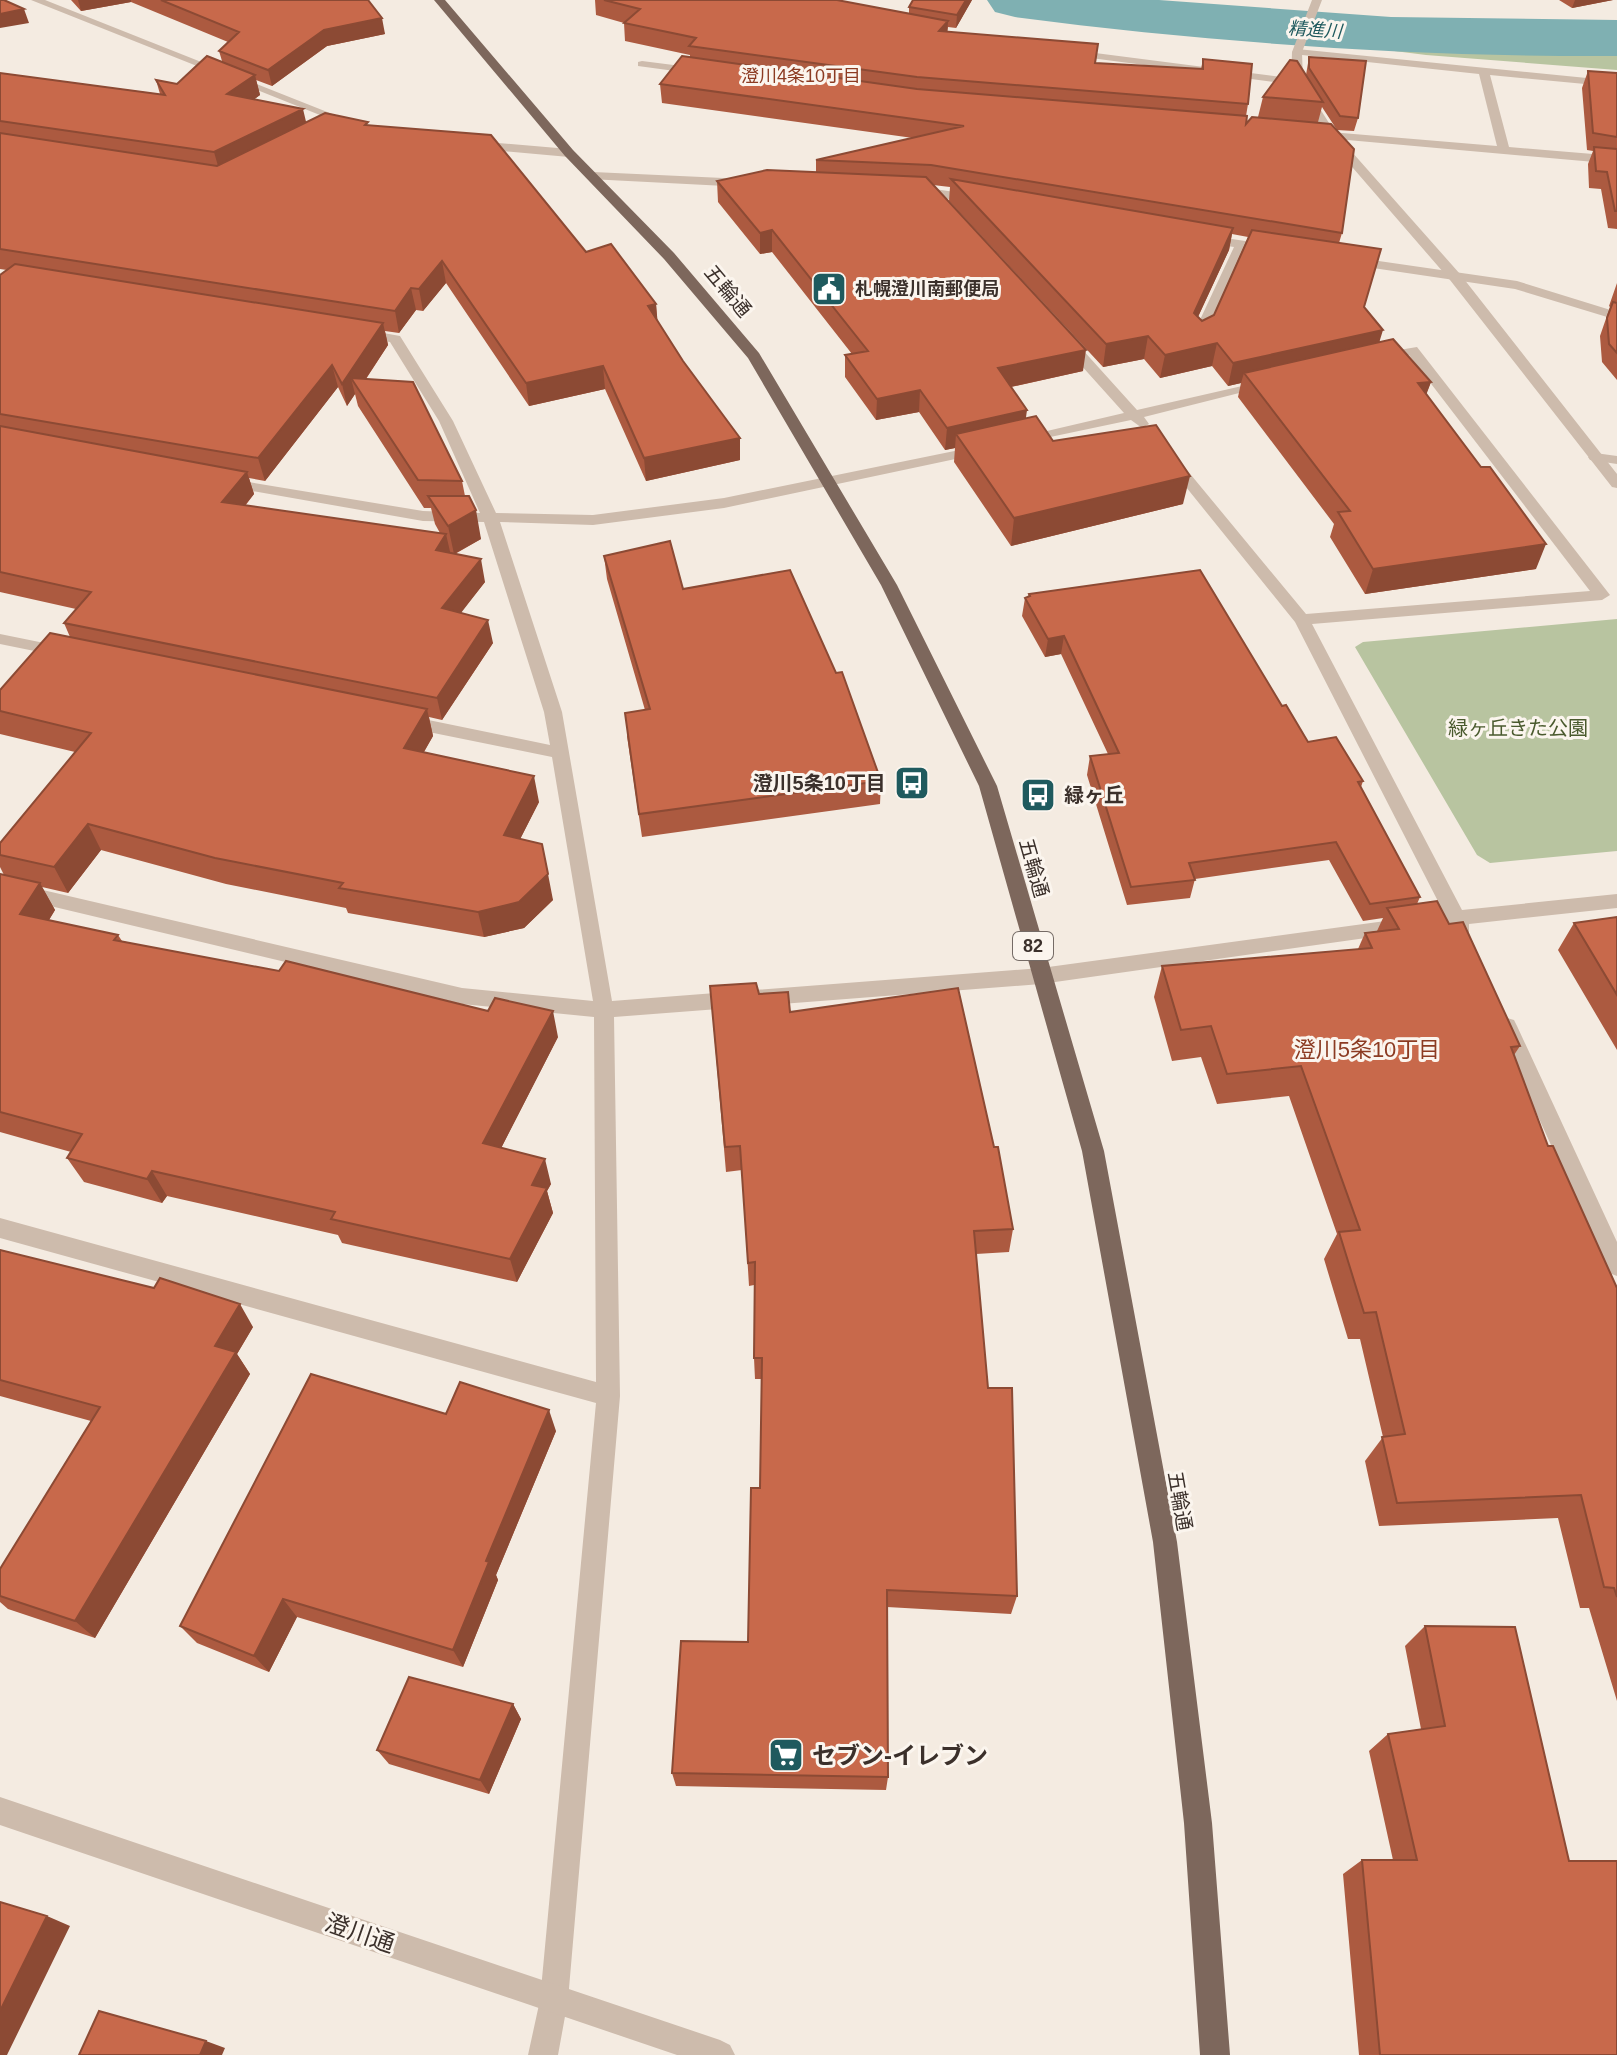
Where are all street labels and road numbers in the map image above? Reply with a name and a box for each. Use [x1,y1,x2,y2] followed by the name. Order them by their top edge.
[700,261,756,321] street label: 五輪通
[1015,836,1053,900] street label: 五輪通
[1013,932,1053,960] road number: 82
[1164,1470,1196,1532] street label: 五輪通
[322,1909,398,1957] street label: 澄川通

